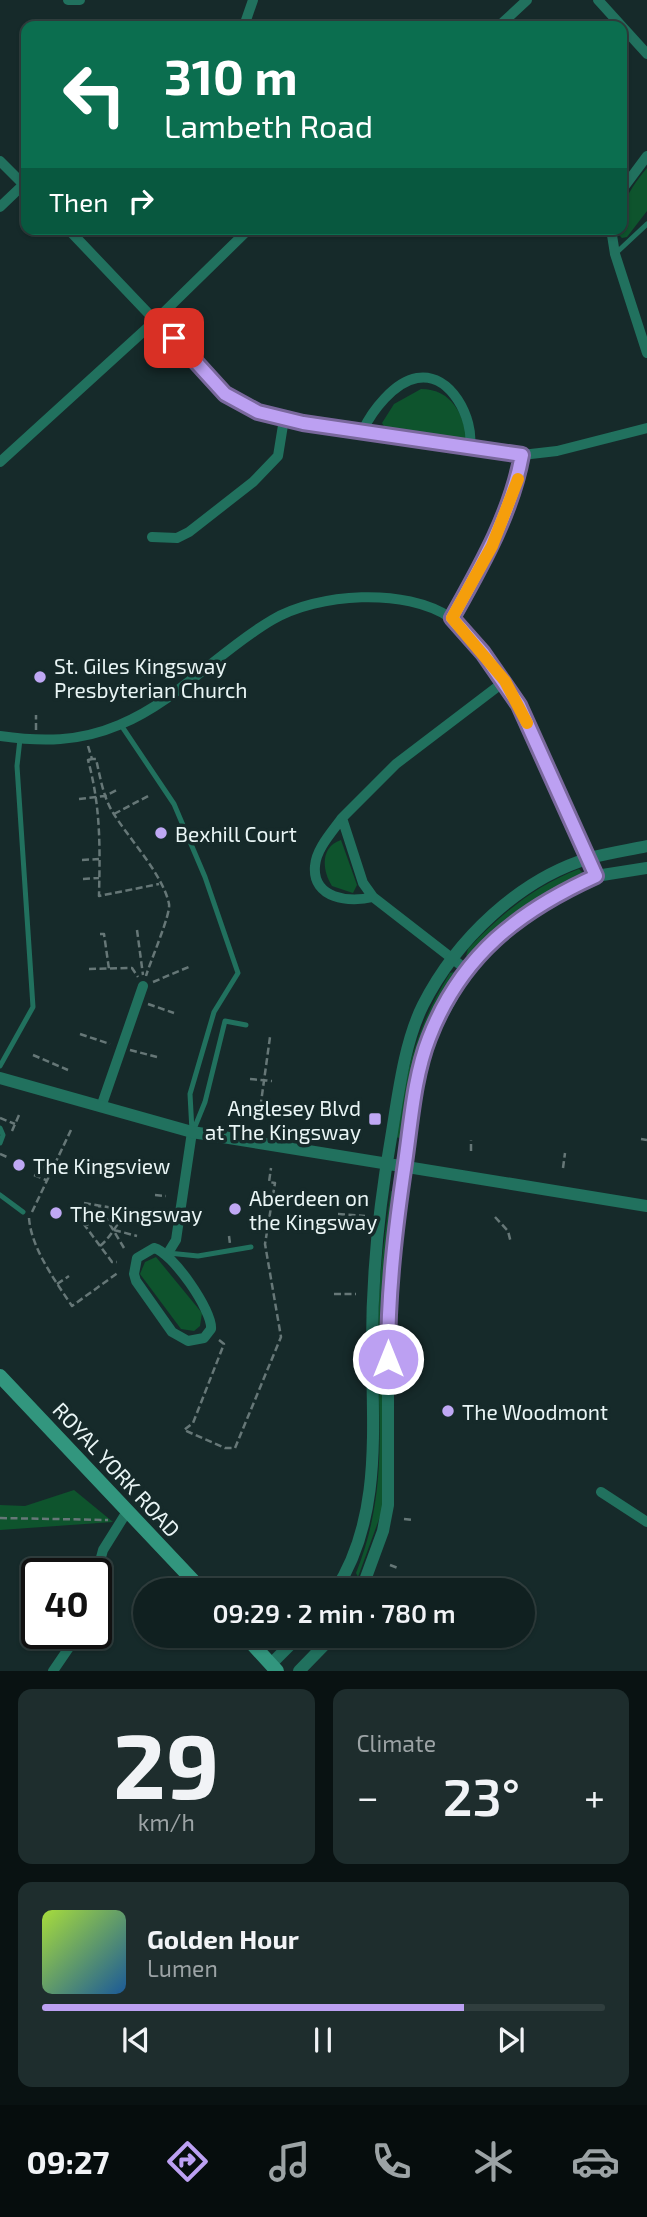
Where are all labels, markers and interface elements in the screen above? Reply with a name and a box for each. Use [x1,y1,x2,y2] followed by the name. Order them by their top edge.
[164,46,298,105] text: 310 m
[49,49,140,140] icon: left
[164,106,373,144] text: Lambeth Road
[122,182,160,220] icon: right
[49,186,108,217] text: Then
[144,308,204,368] pin
[155,319,193,357] icon: arrive
[54,653,248,702] place label: St. Giles Kingsway Presbyterian Church
[32,669,48,685] marker: St. Giles Kingsway Presbyterian Church
[175,821,297,846] place label: Bexhill Court
[153,825,169,841] marker: Bexhill Court
[205,1095,361,1144] place label: Anglesey Blvd at The Kingsway
[367,1111,383,1127] marker: Anglesey Blvd at The Kingsway
[33,1153,170,1178] place label: The Kingsview
[11,1157,27,1173] marker: The Kingsview
[249,1185,377,1234] place label: Aberdeen on the Kingsway
[70,1201,202,1226] place label: The Kingsway
[227,1201,243,1217] marker: Aberdeen on the Kingsway
[48,1205,64,1221] marker: The Kingsway
[351,1322,425,1396] position arrow
[48,1397,186,1541] street label: ROYAL YORK ROAD
[462,1399,608,1424] place label: The Woodmont
[440,1403,456,1419] marker: The Woodmont
[21,1558,112,1649] speed limit sign: 40
[212,1597,456,1628] text: 09:29 · 2 min · 780 m
[113,1708,220,1817] text: 29
[357,1729,436,1757] text: Climate
[443,1764,520,1826] text: 23°
[357,1773,379,1819] text: −
[584,1773,605,1819] text: +
[138,1808,195,1836] text: km/h
[147,1923,299,1954] text: Golden Hour
[147,1954,218,1982] text: Lumen
[117,2021,155,2059] icon: previous
[304,2021,342,2059] icon: pause
[492,2021,530,2059] icon: next
[163,2137,212,2186] icon: directions
[265,2137,314,2186] icon: music
[367,2137,416,2186] icon: phone
[469,2137,518,2186] icon: climate
[571,2137,620,2186] icon: car
[27,2142,109,2180] text: 09:27

